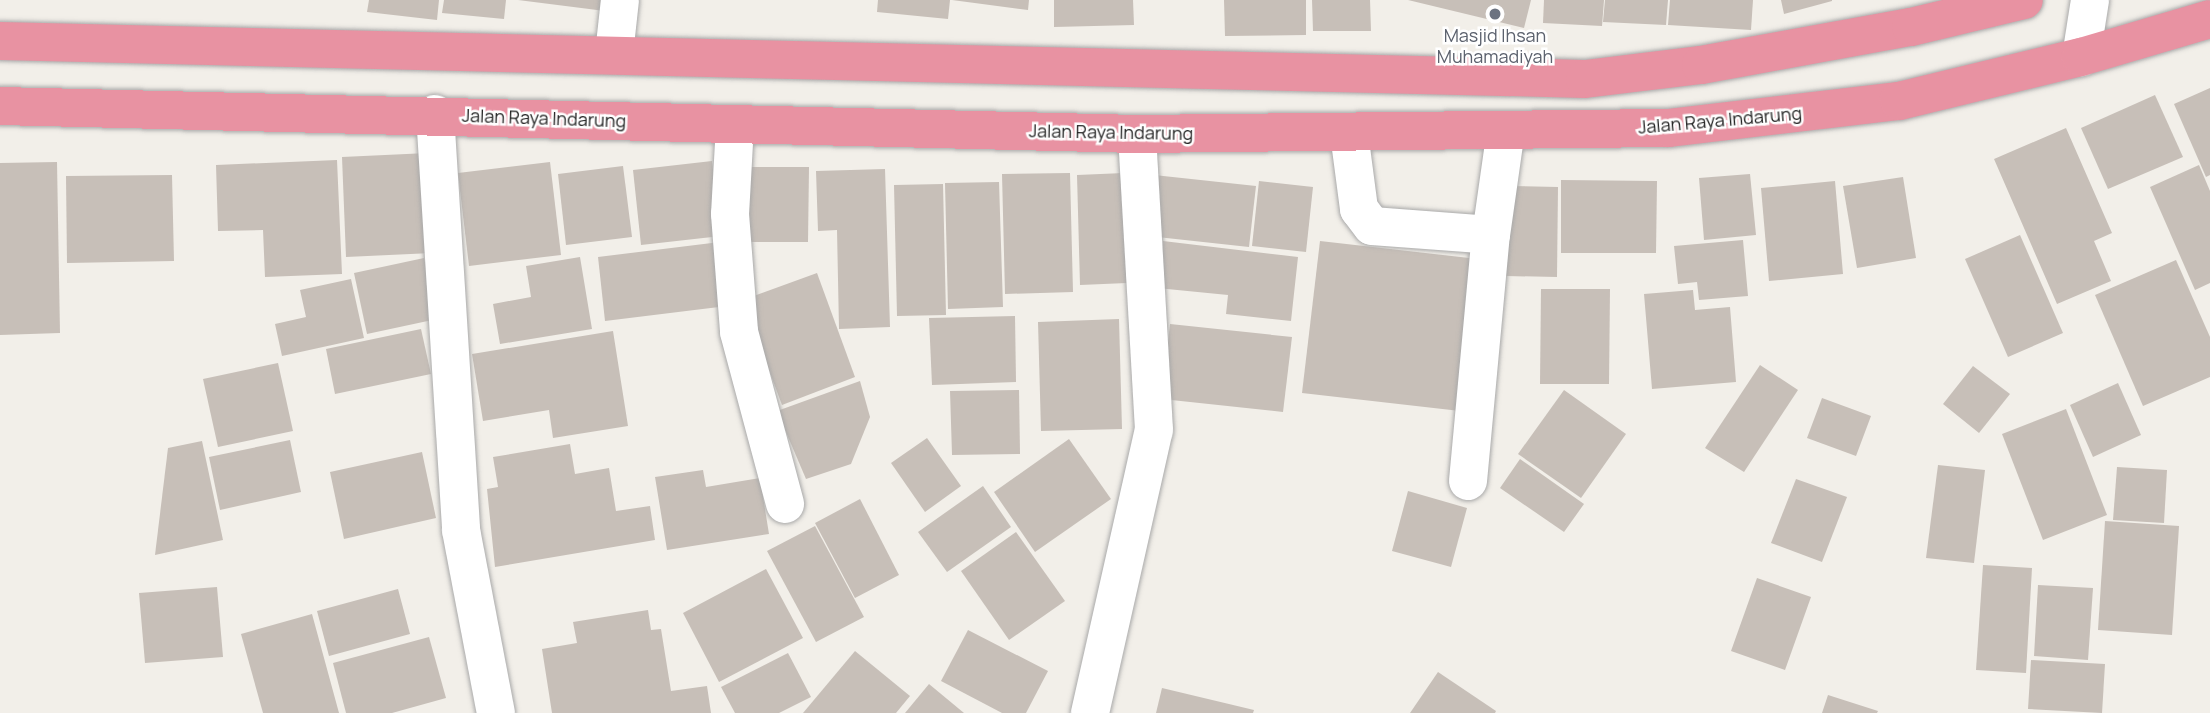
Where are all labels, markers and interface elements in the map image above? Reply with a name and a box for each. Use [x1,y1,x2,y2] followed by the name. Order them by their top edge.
[1487,6,1503,22] marker: Masjid Ihsan Muhamadiyah
[1437,25,1553,68] place label: Masjid Ihsan Muhamadiyah
[1637,102,1803,138] street label: Jalan Raya Indarung
[461,104,627,132] street label: Jalan Raya Indarung
[1029,120,1193,144] street label: Jalan Raya Indarung

